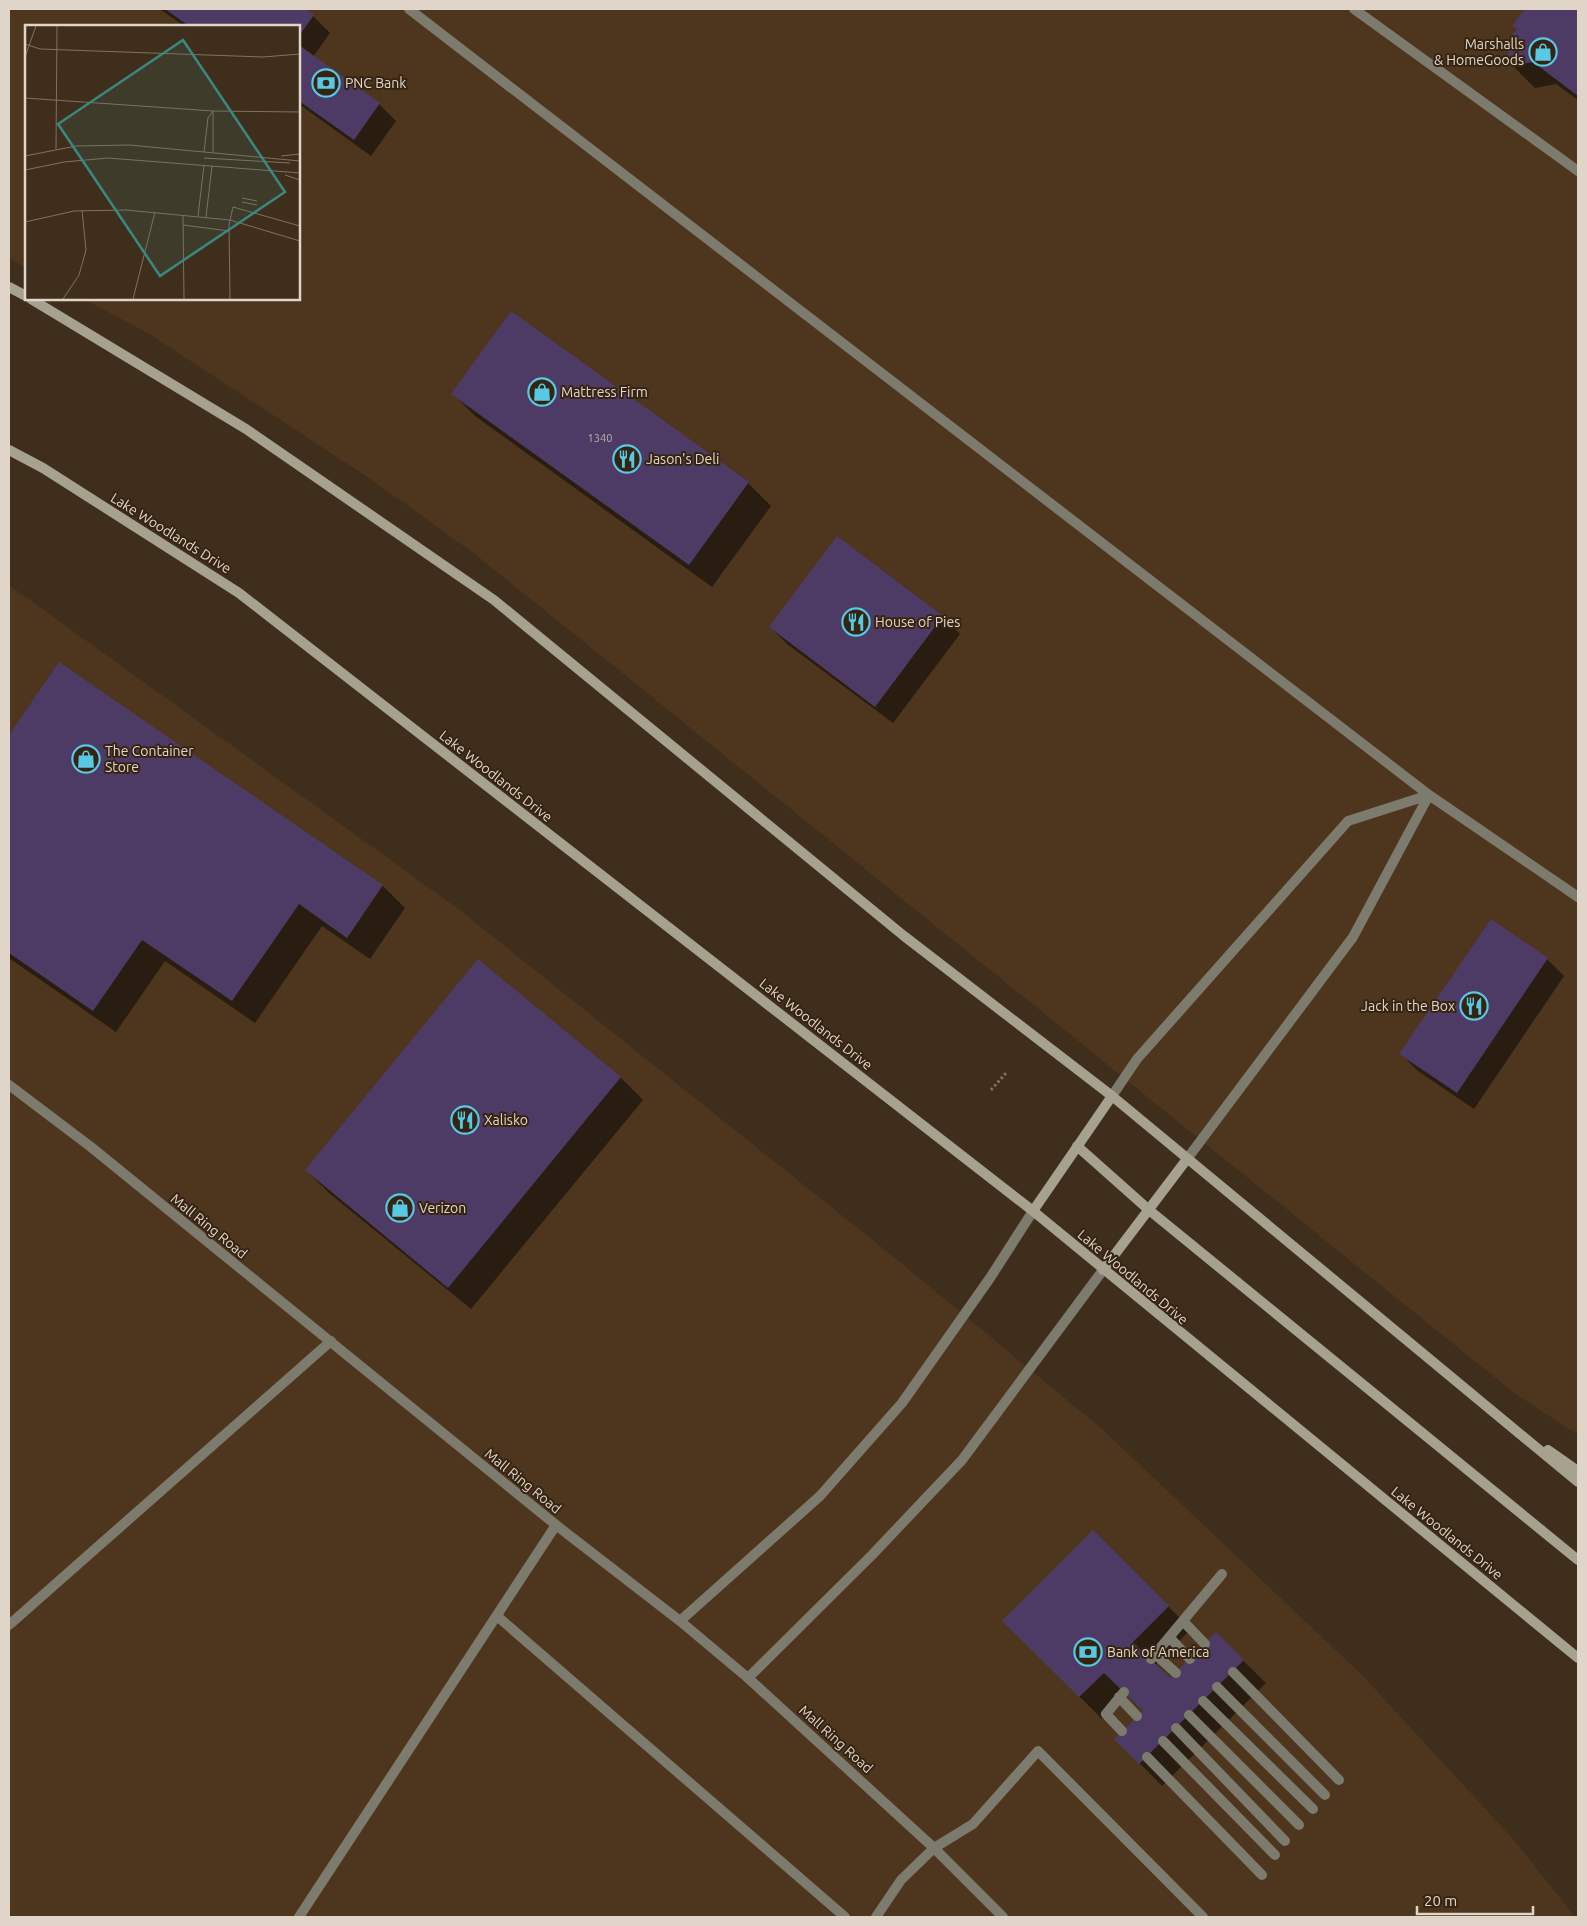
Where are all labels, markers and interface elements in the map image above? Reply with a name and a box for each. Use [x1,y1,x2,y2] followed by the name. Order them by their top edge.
[25,25,300,300] inset map
[1434,36,1524,68] place label: Marshalls & HomeGoods
[1528,37,1558,67] shop icon: Marshalls & HomeGoods
[311,68,341,98] bank icon: PNC Bank
[345,75,406,91] place label: PNC Bank
[527,377,557,407] shop icon: Mattress Firm
[561,384,648,400] place label: Mattress Firm
[588,432,612,444] house number: 1340
[612,444,642,474] restaurant icon: Jason's Deli
[646,451,719,467] place label: Jason's Deli
[108,489,234,577] street label: Lake Woodlands Drive
[841,607,871,637] restaurant icon: House of Pies
[875,614,960,630] place label: House of Pies
[436,727,556,825] street label: Lake Woodlands Drive
[105,743,194,775] place label: The Container Store
[71,744,101,774] shop icon: The Container Store
[756,975,876,1073] street label: Lake Woodlands Drive
[1459,991,1489,1021] restaurant icon: Jack in the Box
[1361,998,1455,1014] place label: Jack in the Box
[450,1105,480,1135] restaurant icon: Xalisko
[484,1112,528,1128] place label: Xalisko
[168,1190,250,1262] street label: Mall Ring Road
[385,1193,415,1223] shop icon: Verizon
[419,1200,466,1216] place label: Verizon
[1075,1226,1191,1328] street label: Lake Woodlands Drive
[482,1445,564,1517] street label: Mall Ring Road
[1388,1483,1506,1583] street label: Lake Woodlands Drive
[1073,1637,1103,1667] bank icon: Bank of America
[1107,1644,1209,1660] place label: Bank of America
[796,1702,876,1776] street label: Mall Ring Road
[1417,1884,1533,1916] scale bar
[1424,1892,1457,1909] text: 20 m

